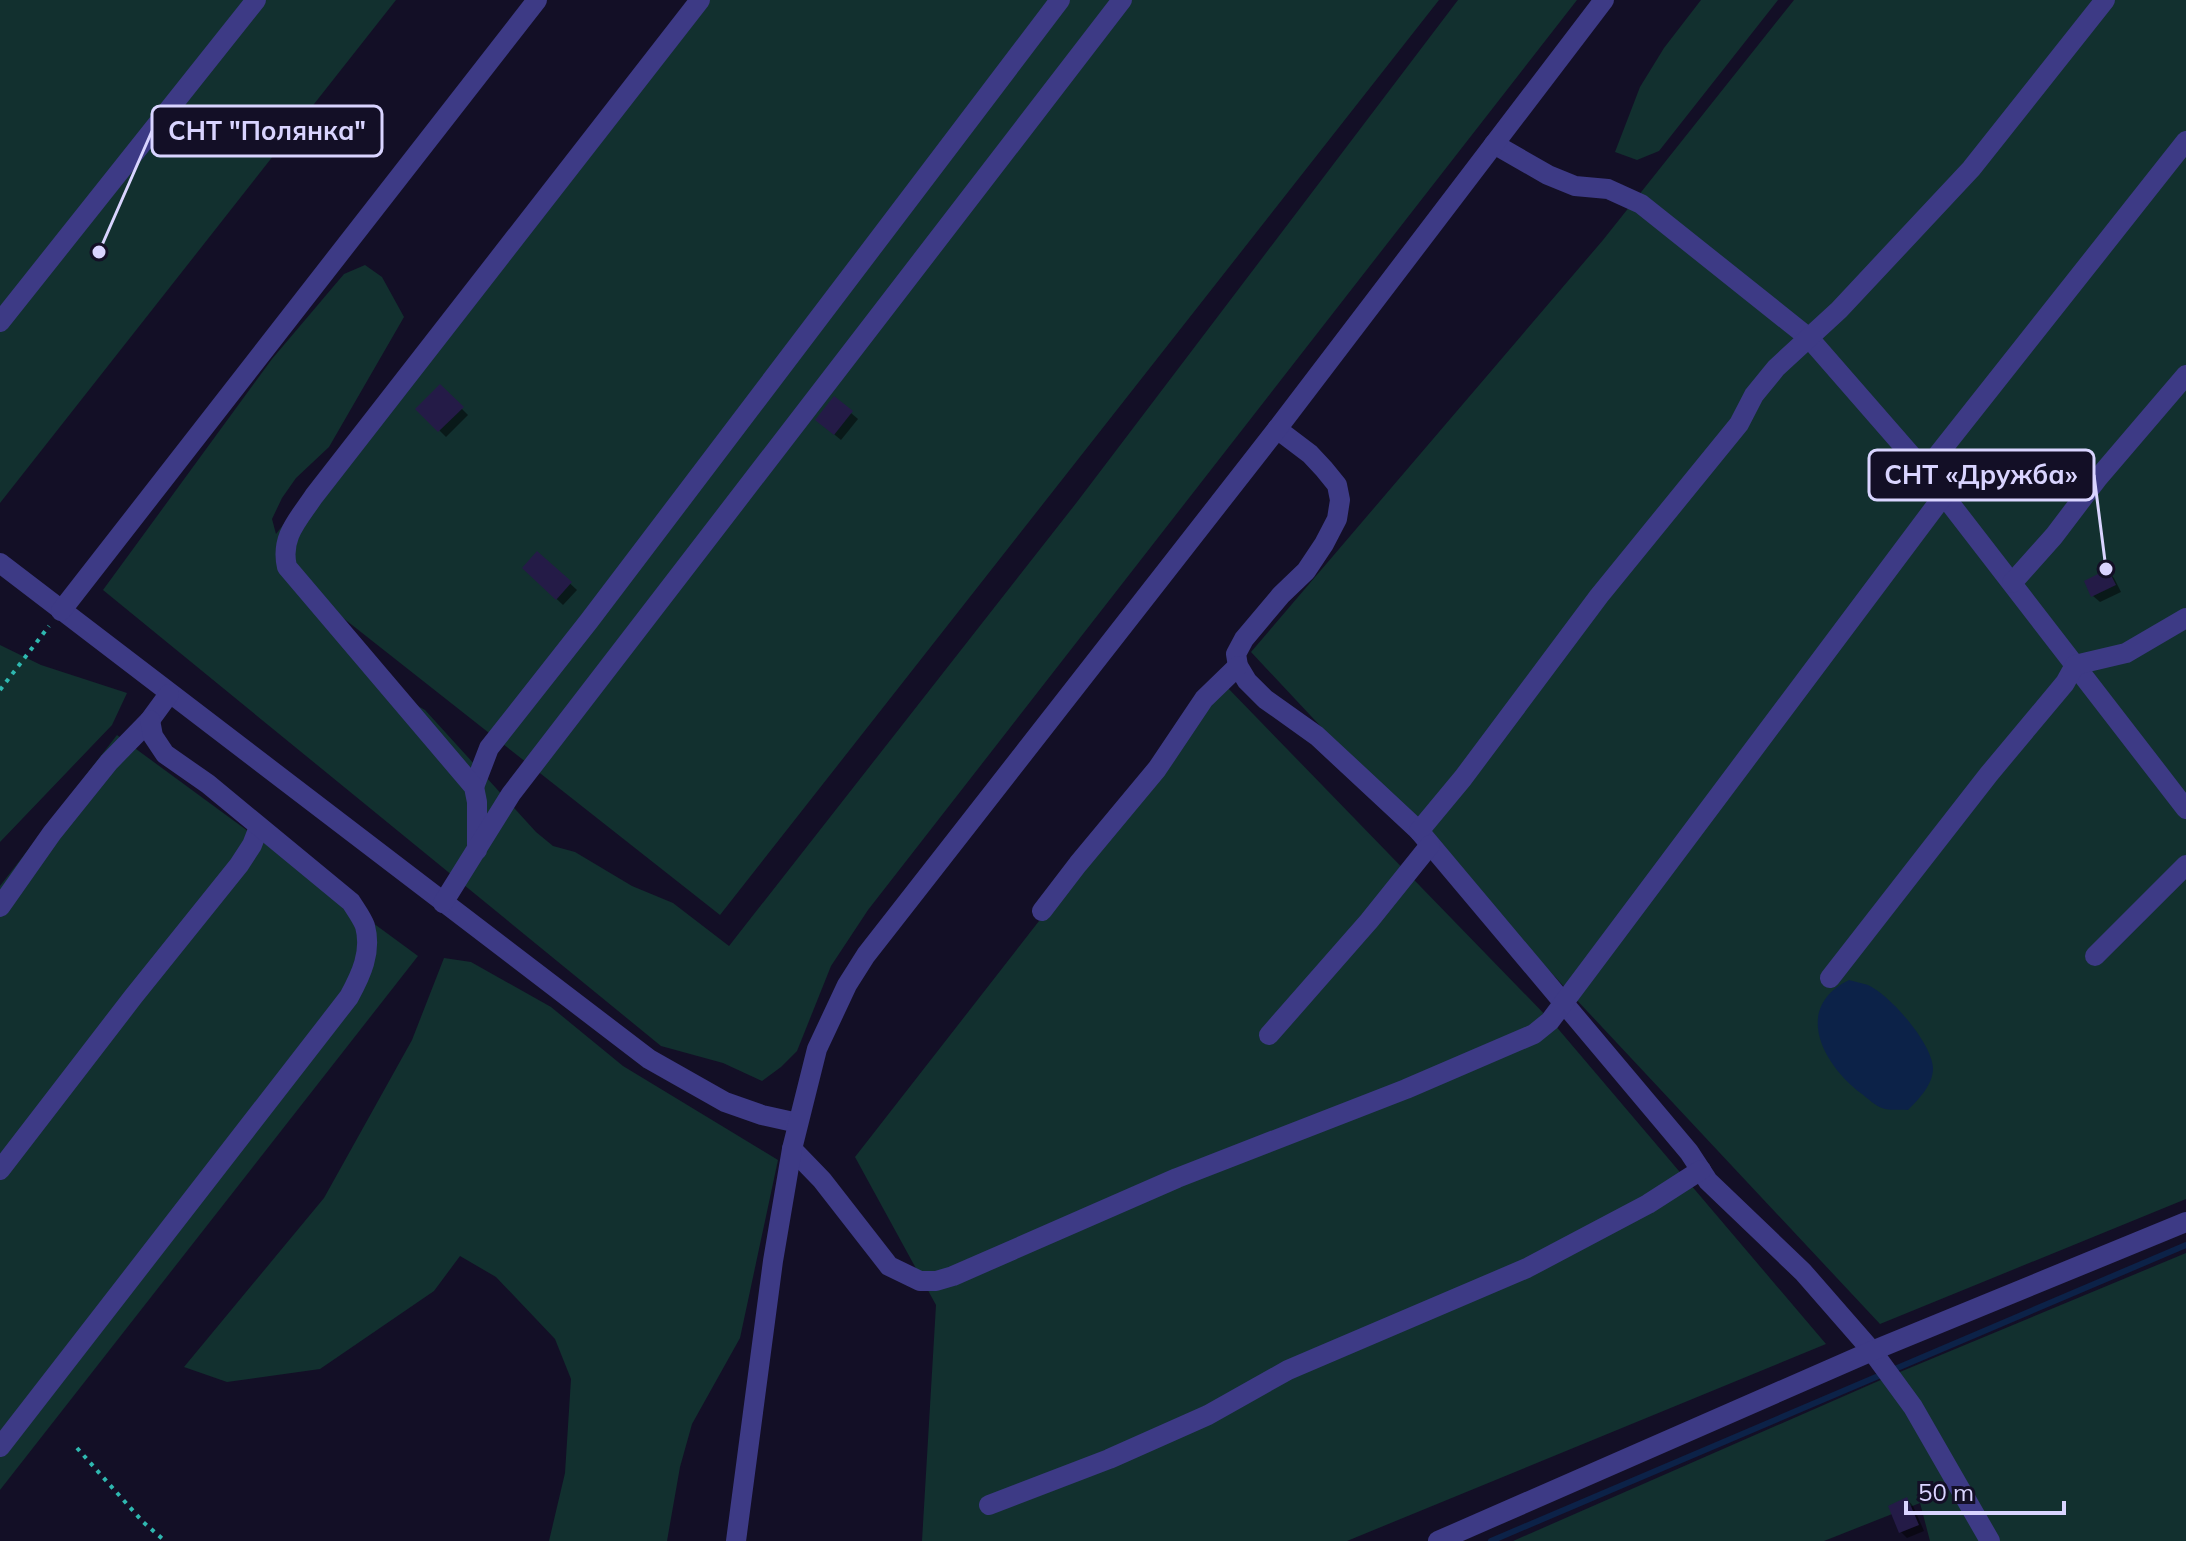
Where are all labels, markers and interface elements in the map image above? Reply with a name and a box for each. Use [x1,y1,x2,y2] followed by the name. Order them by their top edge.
[152,106,382,156] callout: СНТ "Полянка"
[168,114,366,147] text: СНТ "Полянка"
[1869,450,2094,500] callout: СНТ «Дружба»
[1884,458,2078,491] text: СНТ «Дружба»
[1906,1465,2064,1515] scale bar
[1918,1477,1974,1507] text: 50 m

